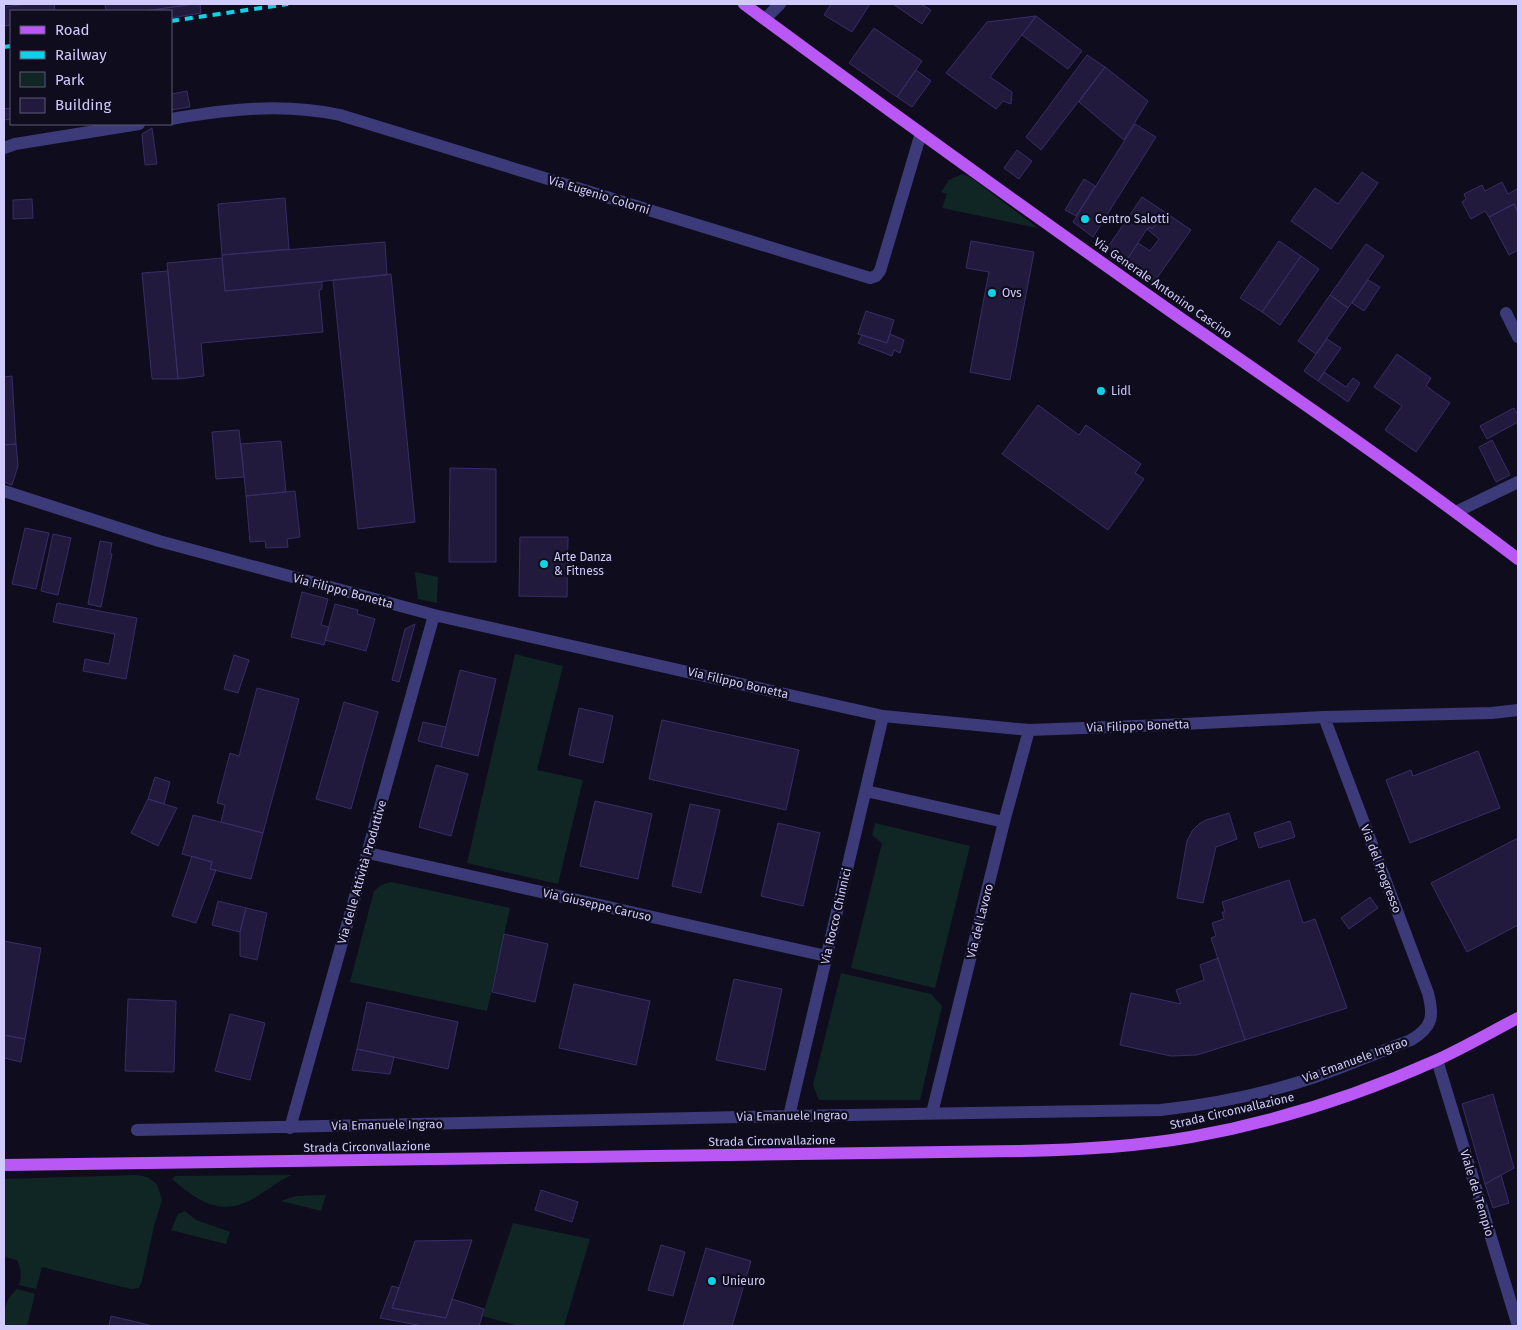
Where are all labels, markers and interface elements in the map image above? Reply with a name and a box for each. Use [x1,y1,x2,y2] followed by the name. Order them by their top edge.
[10,10,172,125] legend
[55,21,90,39] text: Road
[55,46,107,64] text: Railway
[55,71,85,89] text: Park
[55,96,111,114] text: Building
[547,173,651,217] street label: Via Eugenio Colorni
[1095,212,1169,226] place label: Centro Salotti
[1079,213,1091,225] marker: Centro Salotti
[1091,235,1235,341] street label: Via Generale Antonino Cascino
[1002,286,1022,300] place label: Ovs
[986,287,998,299] marker: Ovs
[1111,384,1132,398] place label: Lidl
[1095,385,1107,397] marker: Lidl
[554,550,612,578] place label: Arte Danza & Fitness
[538,558,550,570] marker: Arte Danza & Fitness
[291,571,395,611] street label: Via Filippo Bonetta
[686,665,790,701] street label: Via Filippo Bonetta
[1086,717,1190,735] street label: Via Filippo Bonetta
[335,798,389,946] street label: Via delle Attività Produttive
[1358,823,1404,915] street label: Via del Progresso
[818,866,854,966] street label: Via Rocco Chinnici
[964,882,996,960] street label: Via del Lavoro
[541,886,653,924] street label: Via Giuseppe Caruso
[1300,1034,1410,1086] street label: Via Emanuele Ingrao
[1168,1090,1296,1132] street label: Strada Circonvallazione
[736,1108,848,1124] street label: Via Emanuele Ingrao
[331,1117,443,1133] street label: Via Emanuele Ingrao
[708,1133,836,1149] street label: Strada Circonvallazione
[303,1139,431,1155] street label: Strada Circonvallazione
[1457,1148,1497,1238] street label: Viale del Tempio
[722,1274,765,1288] place label: Unieuro
[706,1275,718,1287] marker: Unieuro

